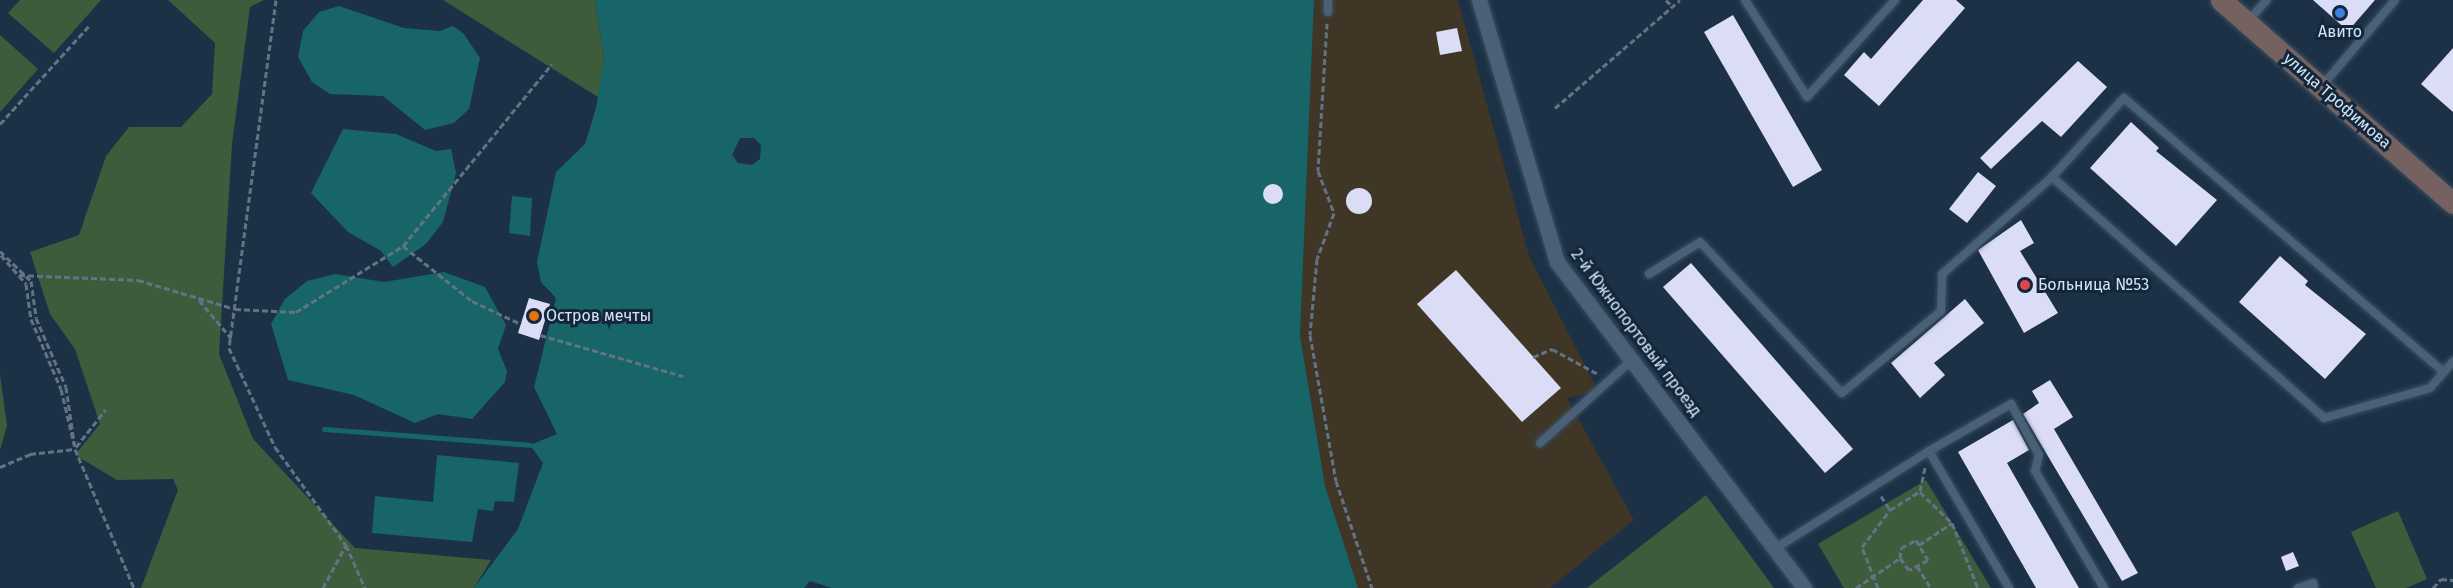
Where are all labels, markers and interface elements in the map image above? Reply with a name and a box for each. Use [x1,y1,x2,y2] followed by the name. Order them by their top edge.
[2333,6,2347,20] marker: Авито
[2318,22,2362,42] place label: Авито
[2279,49,2395,153] street label: улица Трофимова
[1567,245,1705,421] street label: 2-й Южнопортовый проезд
[2038,275,2149,295] place label: Больница №53
[2016,276,2034,294] marker: Больница №53
[546,306,651,326] place label: Остров мечты
[527,309,541,323] marker: Остров мечты

